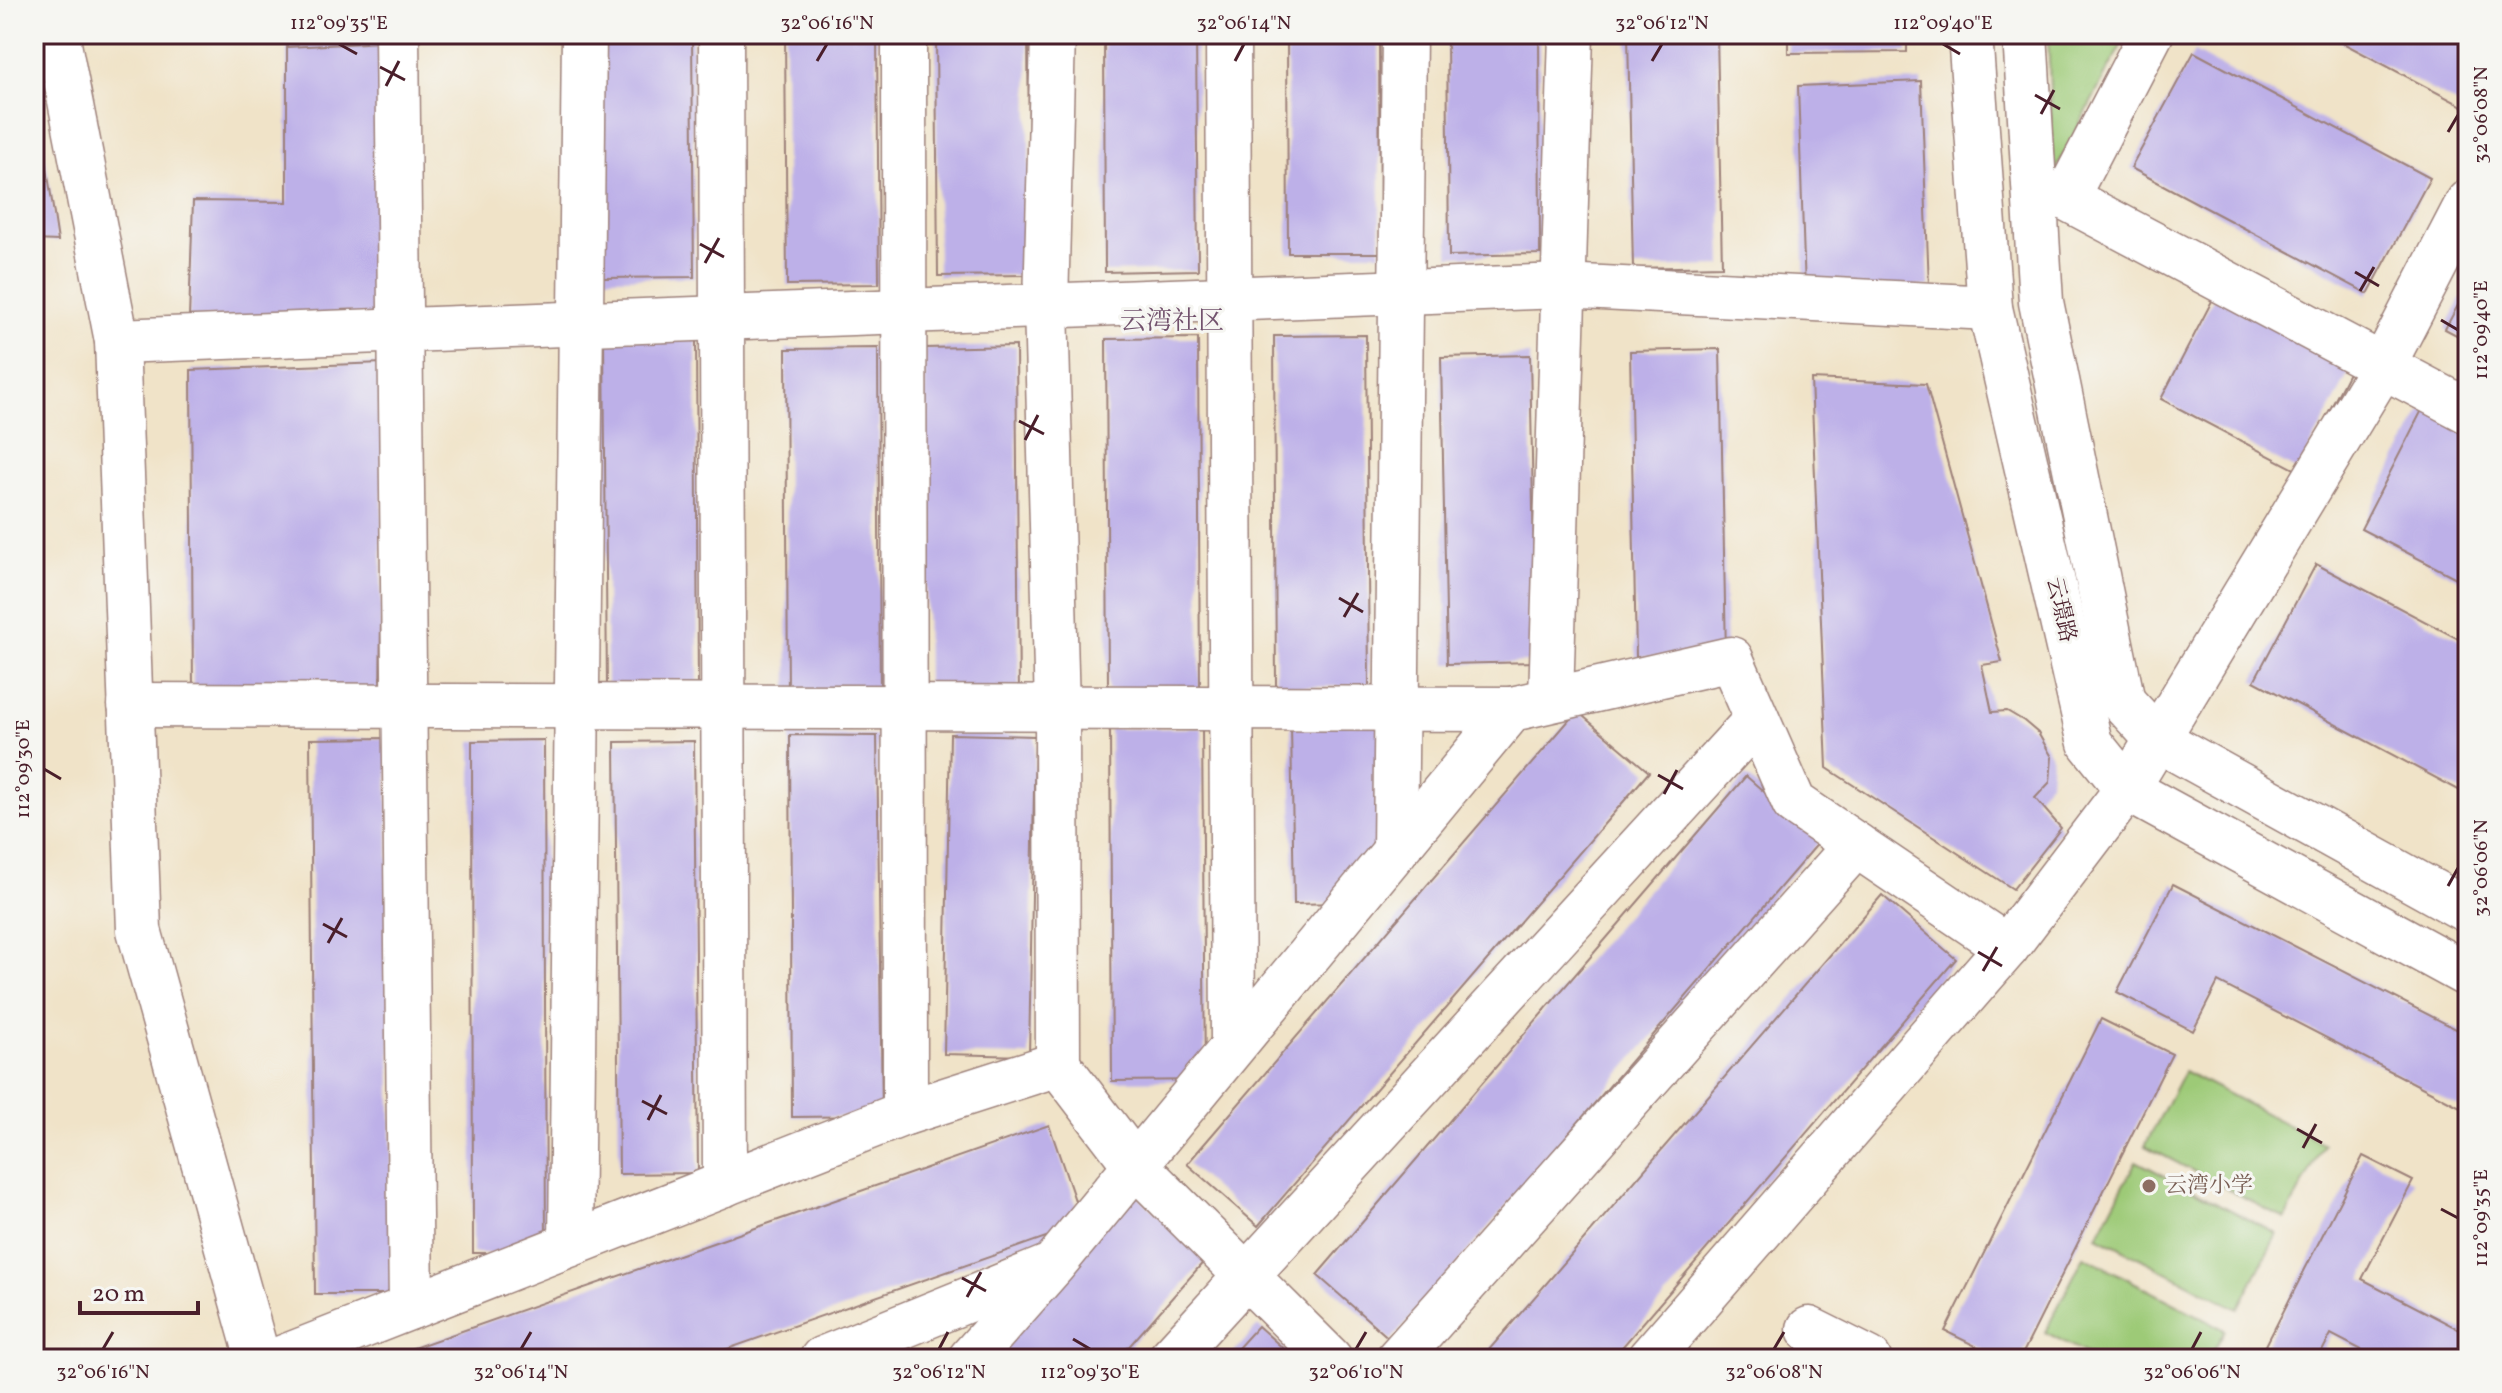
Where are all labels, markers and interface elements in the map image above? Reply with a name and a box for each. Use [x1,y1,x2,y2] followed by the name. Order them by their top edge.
[290,10,388,38] text: 112°09'35"E
[780,10,874,38] text: 32°06'16"N
[1197,10,1292,38] text: 32°06'14"N
[1615,10,1709,38] text: 32°06'12"N
[1893,10,1993,38] text: 112°09'40"E
[2468,66,2496,164] text: 32°06'08"N
[2468,280,2496,380] text: 112°09'40"E
[1120,304,1224,340] district label: 云湾社区
[2037,574,2083,646] street label: 云璟路
[10,719,38,819] text: 112°09'30"E
[2468,819,2496,917] text: 32°06'06"N
[2468,1169,2496,1267] text: 112°09'35"E
[2165,1171,2253,1202] place label: 云湾小学
[2140,1177,2158,1195] marker: 云湾小学
[80,1265,198,1315] scale bar
[92,1278,145,1312] text: 20 m
[56,1359,150,1387] text: 32°06'16"N
[474,1359,569,1387] text: 32°06'14"N
[892,1359,986,1387] text: 32°06'12"N
[1040,1359,1140,1387] text: 112°09'30"E
[1308,1359,1404,1387] text: 32°06'10"N
[1725,1359,1823,1387] text: 32°06'08"N
[2143,1359,2241,1387] text: 32°06'06"N

